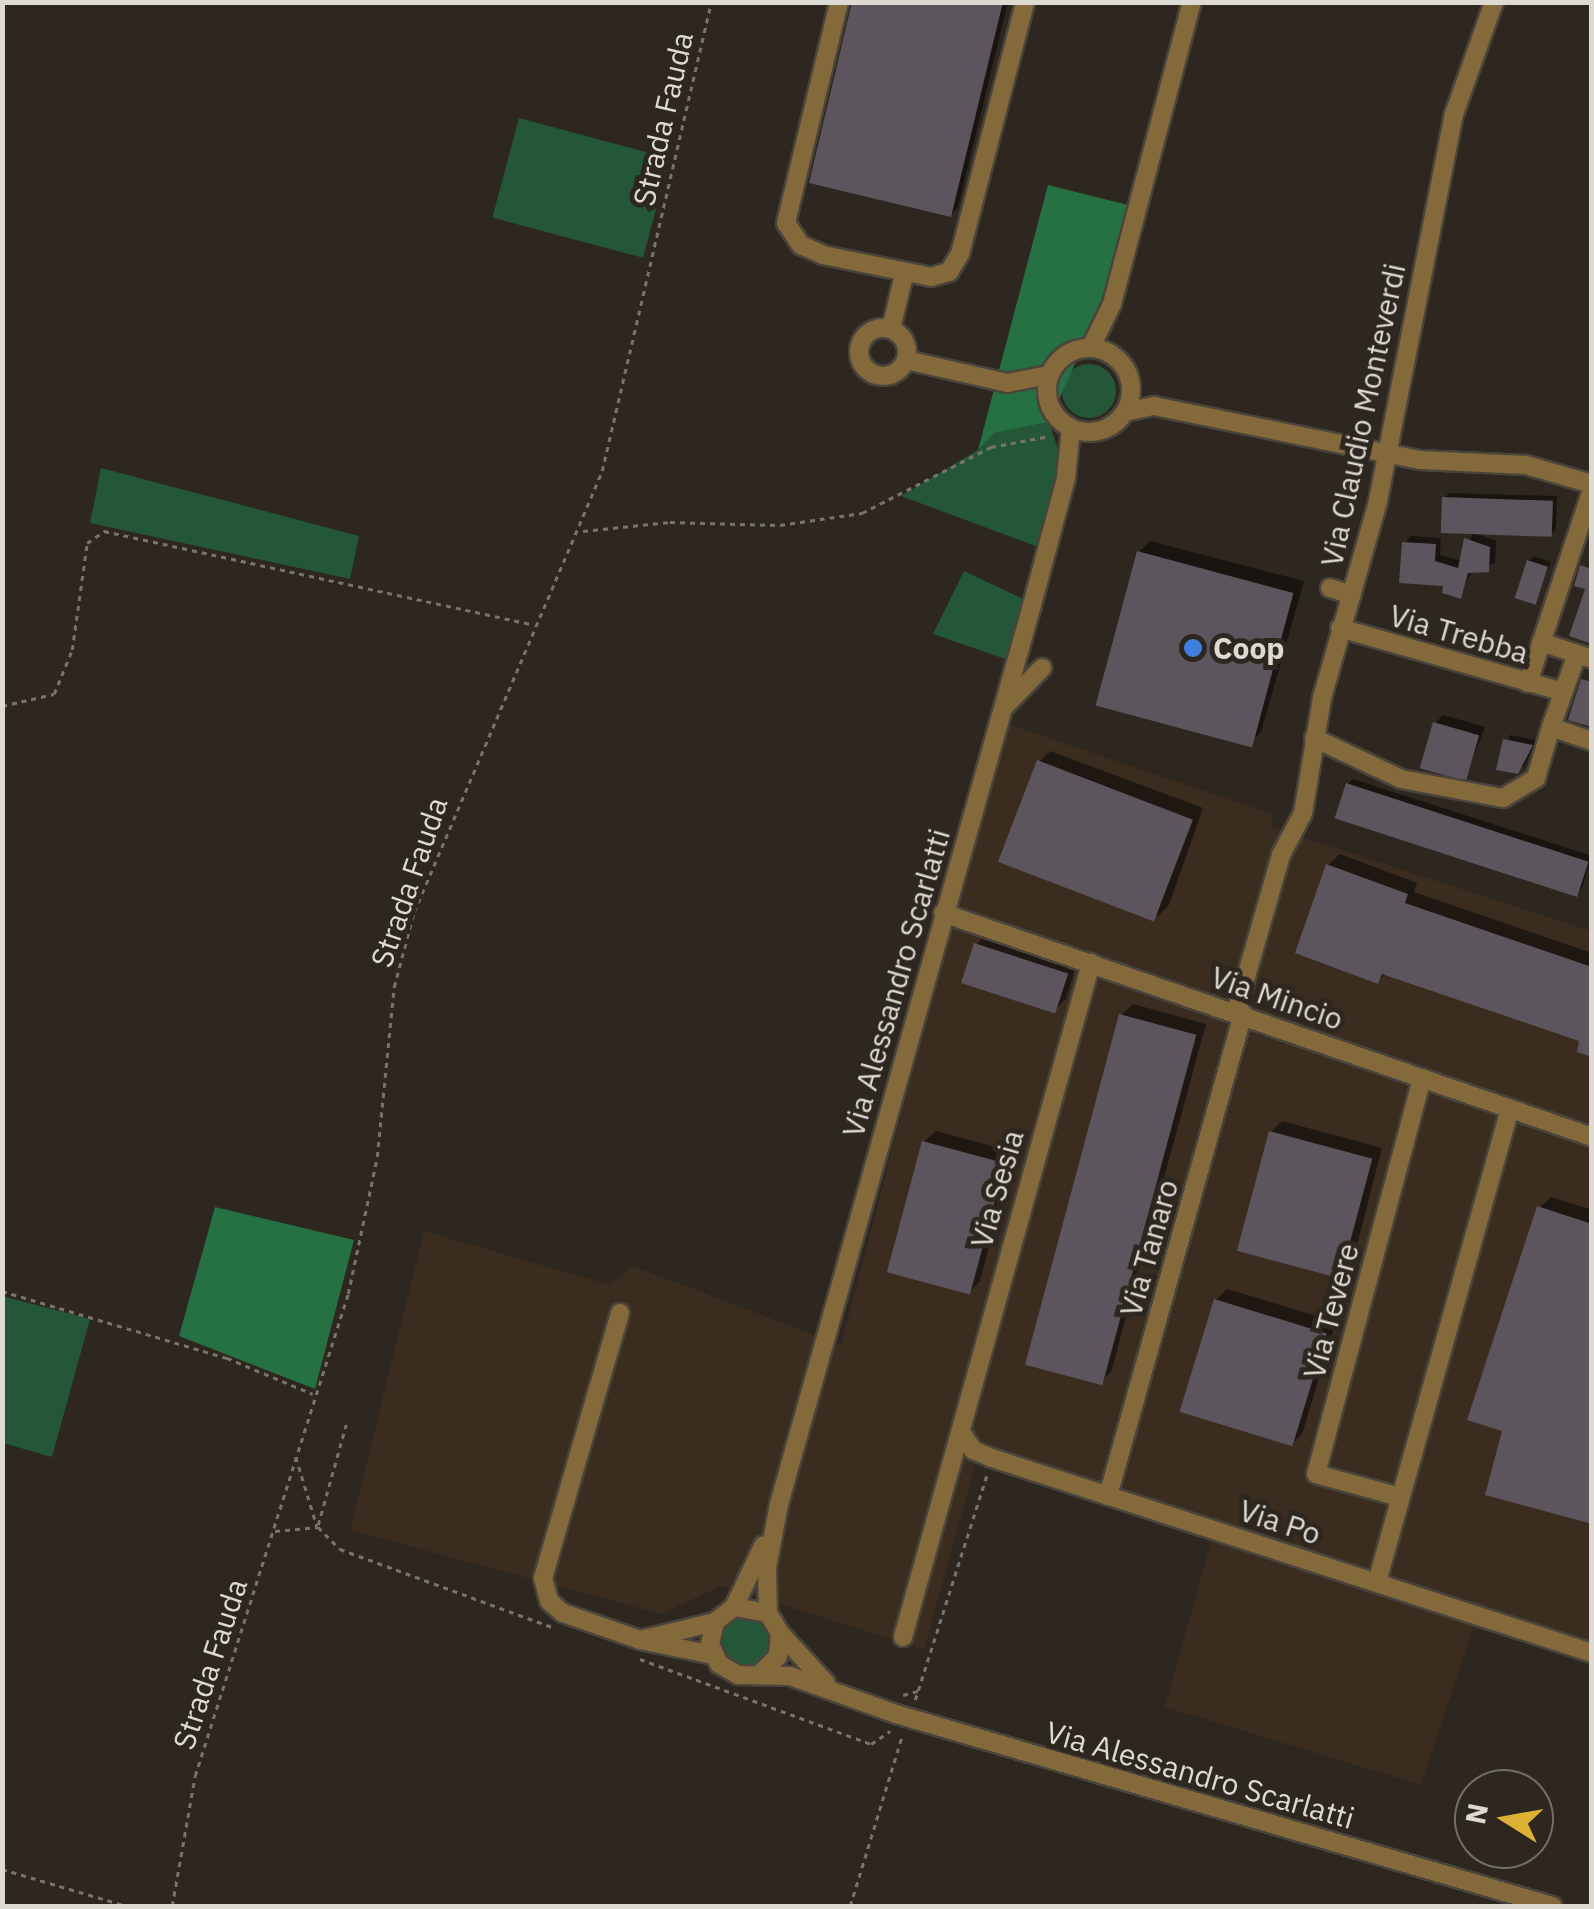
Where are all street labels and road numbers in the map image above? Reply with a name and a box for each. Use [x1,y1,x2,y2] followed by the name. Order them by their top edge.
[626,29,700,209] street label: Strada Fauda
[1313,260,1413,570] street label: Via Claudio Monteverdi
[1385,597,1533,671] street label: Via Trebba
[363,792,455,972] street label: Strada Fauda
[835,825,957,1141] street label: Via Alessandro Scarlatti
[1206,959,1348,1037] street label: Via Mincio
[963,1126,1031,1252] street label: Via Sesia
[1112,1175,1186,1321] street label: Via Tanaro
[1296,1239,1366,1383] street label: Via Tevere
[1235,1492,1325,1552] street label: Via Po
[165,1574,255,1754] street label: Strada Fauda
[1042,1714,1358,1836] street label: Via Alessandro Scarlatti

